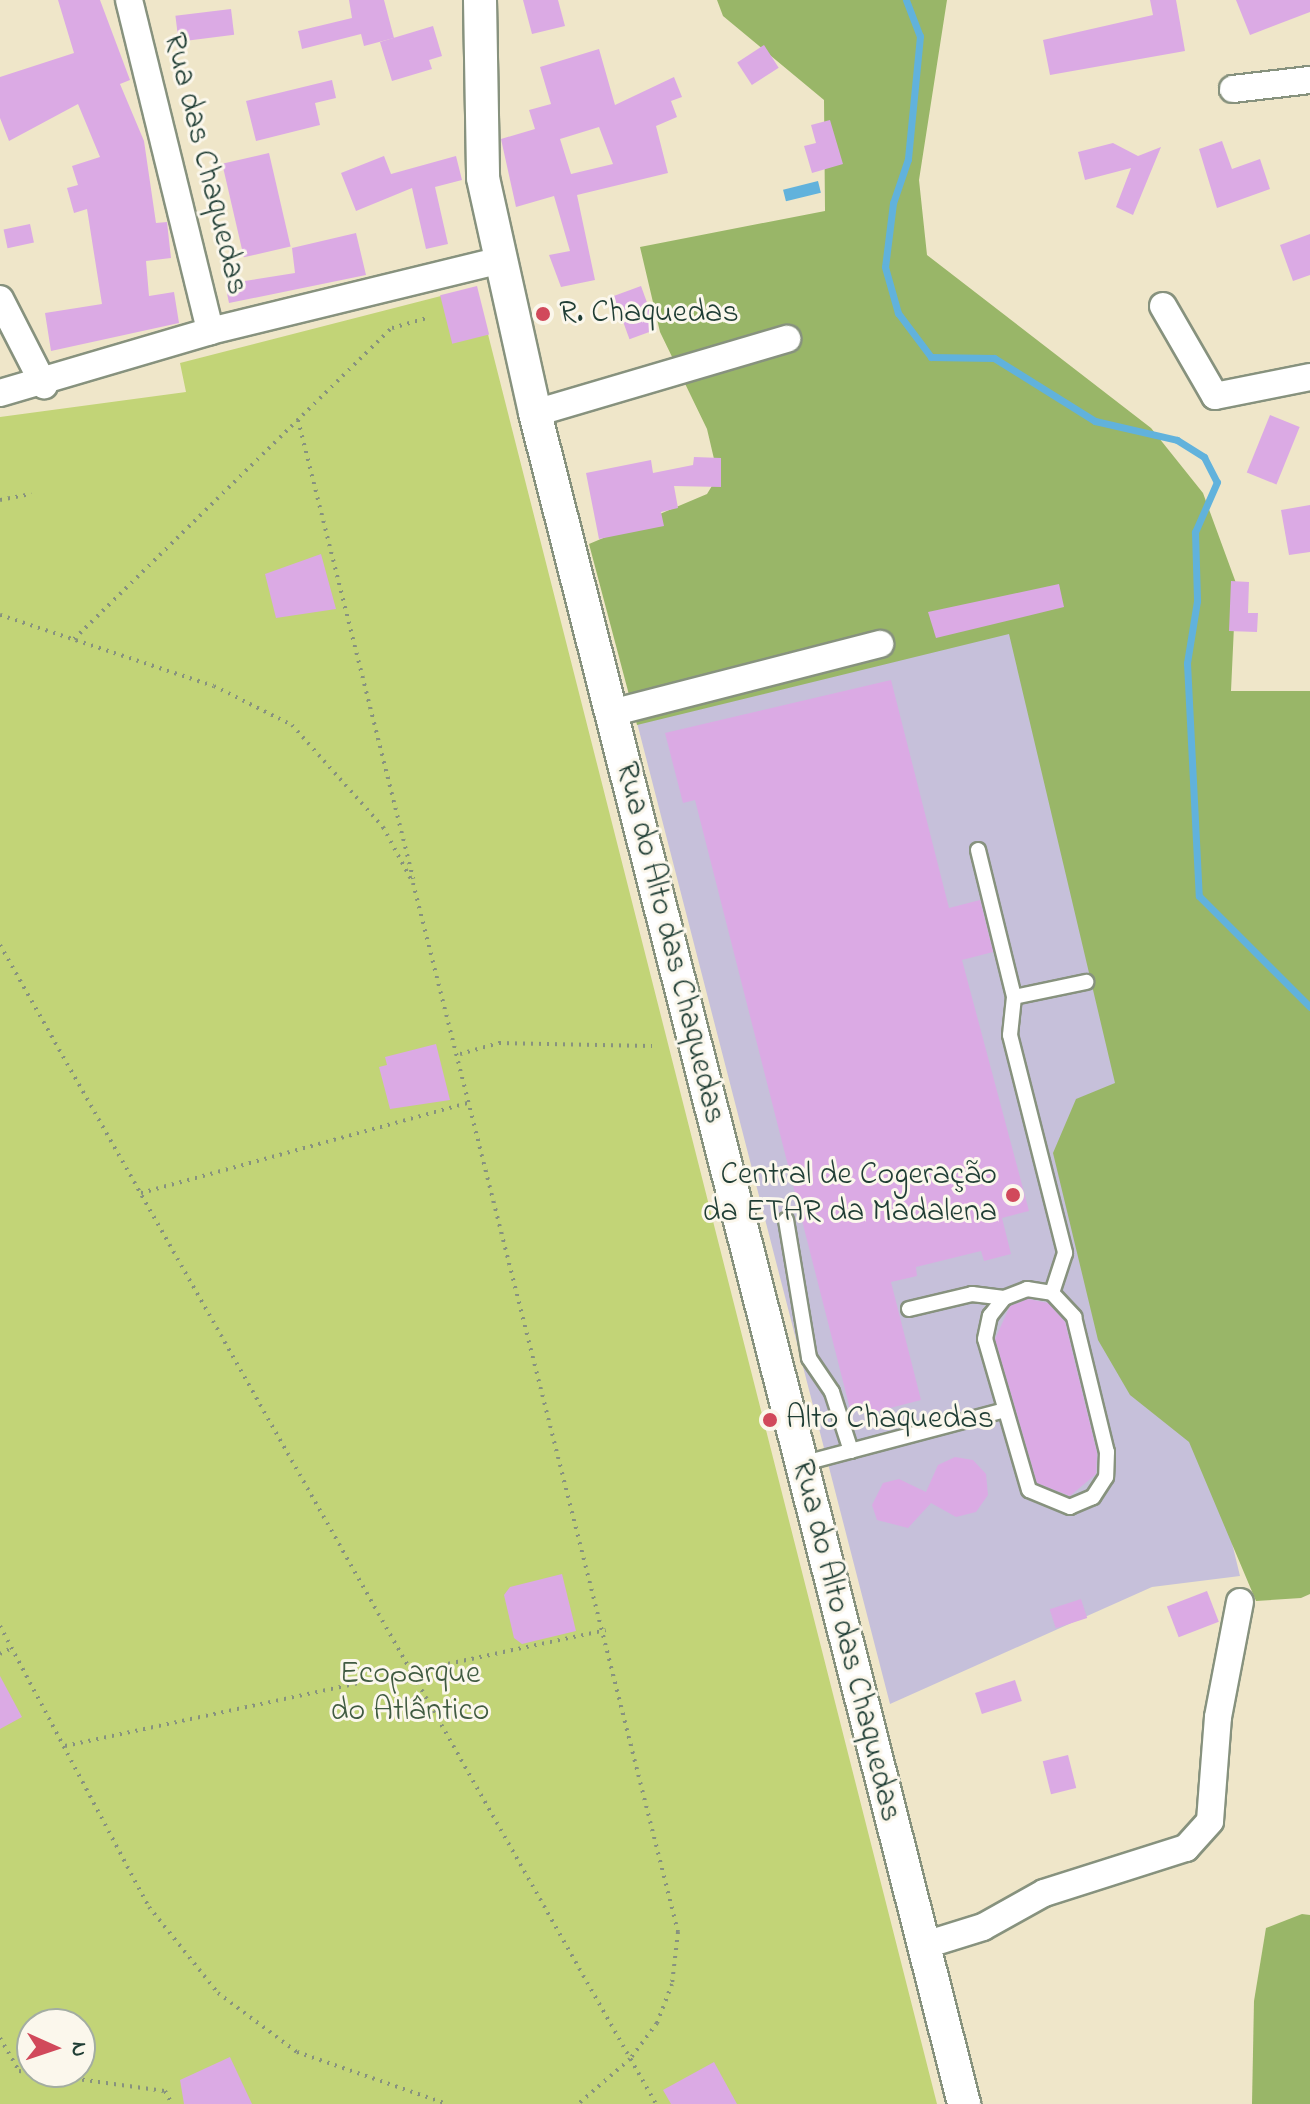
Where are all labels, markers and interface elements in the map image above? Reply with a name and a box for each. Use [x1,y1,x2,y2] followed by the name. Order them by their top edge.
[153,29,255,299] street label: Rua das Chaquedas
[559,295,739,333] place label: R. Chaquedas
[534,305,552,323] marker: R. Chaquedas
[605,758,733,1128] street label: Rua do Alto das Chaquedas
[703,1158,997,1233] place label: Central de Cogeração da ETAR da Madalena
[1004,1186,1022,1204] marker: Central de Cogeração da ETAR da Madalena
[786,1401,994,1439] place label: Alto Chaquedas
[761,1411,779,1429] marker: Alto Chaquedas
[781,1456,909,1826] street label: Rua do Alto das Chaquedas
[331,1657,489,1732] park label: Ecoparque do Atlântico
[16,2008,96,2088] north arrow
[62,2041,94,2057] text: N

